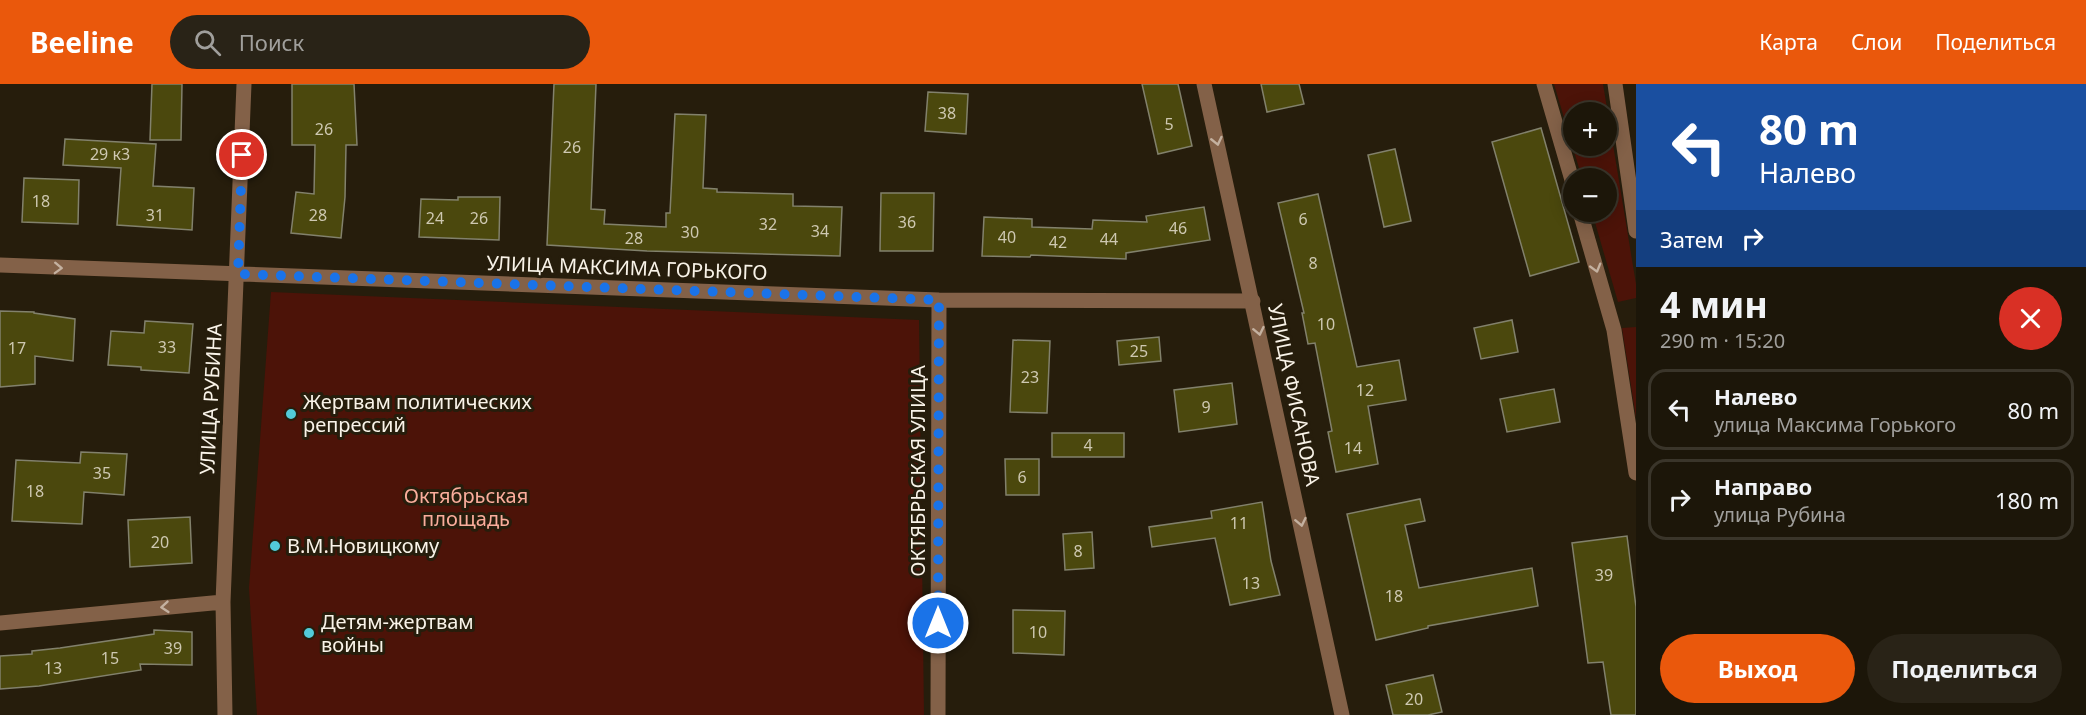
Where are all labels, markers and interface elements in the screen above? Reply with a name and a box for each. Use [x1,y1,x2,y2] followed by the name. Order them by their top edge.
[170,15,590,69] search box
[30,23,134,61] text: Beeline
[191,26,224,59] icon: search
[239,27,304,57] text: Поиск
[1759,28,1818,56] text: Карта
[1851,28,1902,56] text: Слои
[1935,28,2056,56] text: Поделиться
[1759,100,1859,157] text: 80 m
[938,102,956,124] house number: 38
[1563,102,1617,222] map controls
[1563,102,1617,156] button: +
[1660,108,1738,186] icon: left
[1164,113,1174,135] house number: 5
[315,118,333,140] house number: 26
[216,129,267,180] pin
[563,136,581,158] house number: 26
[1210,136,1223,146] one-way arrow
[225,138,258,171] icon: arrive
[90,143,130,165] house number: 29 к3
[1759,154,1856,191] text: Налево
[1563,168,1617,222] button: −
[32,190,50,212] house number: 18
[146,204,164,226] house number: 31
[309,204,327,226] house number: 28
[426,207,444,229] house number: 24
[470,207,488,229] house number: 26
[1298,208,1308,230] house number: 6
[898,211,916,233] house number: 36
[759,213,777,235] house number: 32
[1169,217,1187,239] house number: 46
[811,220,829,242] house number: 34
[681,221,699,243] house number: 30
[1736,222,1769,255] icon: right
[1660,224,1724,254] text: Затем
[998,226,1016,248] house number: 40
[625,227,643,249] house number: 28
[1100,228,1118,250] house number: 44
[1049,231,1067,253] house number: 42
[486,249,768,286] street label: УЛИЦА МАКСИМА ГОРЬКОГО
[1308,252,1318,274] house number: 8
[54,261,63,274] one-way arrow
[1589,263,1602,273] one-way arrow
[1660,280,1768,329] text: 4 мин
[1999,287,2062,350] button: close
[1262,301,1327,489] street label: УЛИЦА ФИСАНОВА
[1317,313,1335,335] house number: 10
[193,322,228,475] street label: УЛИЦА РУБИНА
[1252,326,1265,336] one-way arrow
[1660,327,1785,354] text: 290 m · 15:20
[158,336,176,358] house number: 33
[8,337,26,359] house number: 17
[1130,340,1148,362] house number: 25
[904,365,931,577] street label: ОКТЯБРЬСКАЯ УЛИЦА
[1021,366,1039,388] house number: 23
[1356,379,1374,401] house number: 12
[1714,381,1797,411] text: Налево
[303,388,533,438] place label: Жертвам политических репрессий
[1663,393,1696,426] icon: left
[2008,395,2059,425] text: 80 m
[1201,396,1211,418] house number: 9
[284,407,298,421] marker: Жертвам политических репрессий
[1714,411,1956,438] text: улица Максима Горького
[1083,434,1093,456] house number: 4
[1344,437,1362,459] house number: 14
[93,462,111,484] house number: 35
[1017,466,1027,488] house number: 6
[1714,471,1812,501] text: Направо
[26,480,44,502] house number: 18
[404,482,528,532] park label: Октябрьская площадь
[1663,483,1696,516] icon: right
[1995,485,2059,515] text: 180 m
[1714,501,1846,528] text: улица Рубина
[1230,512,1248,534] house number: 11
[1293,517,1306,527] one-way arrow
[151,531,169,553] house number: 20
[287,532,440,559] place label: В.М.Новицкому
[268,539,282,553] marker: В.М.Новицкому
[1073,540,1083,562] house number: 8
[1595,564,1613,586] house number: 39
[1242,572,1260,594] house number: 13
[1385,585,1403,607] house number: 18
[906,591,970,655] position arrow
[160,600,169,613] one-way arrow
[321,608,474,658] place label: Детям-жертвам войны
[1029,621,1047,643] house number: 10
[302,626,316,640] marker: Детям-жертвам войны
[1660,634,1855,703] button: Выход
[1867,634,2062,703] button: Поделиться
[164,637,182,659] house number: 39
[101,647,119,669] house number: 15
[44,657,62,679] house number: 13
[1405,688,1423,710] house number: 20

